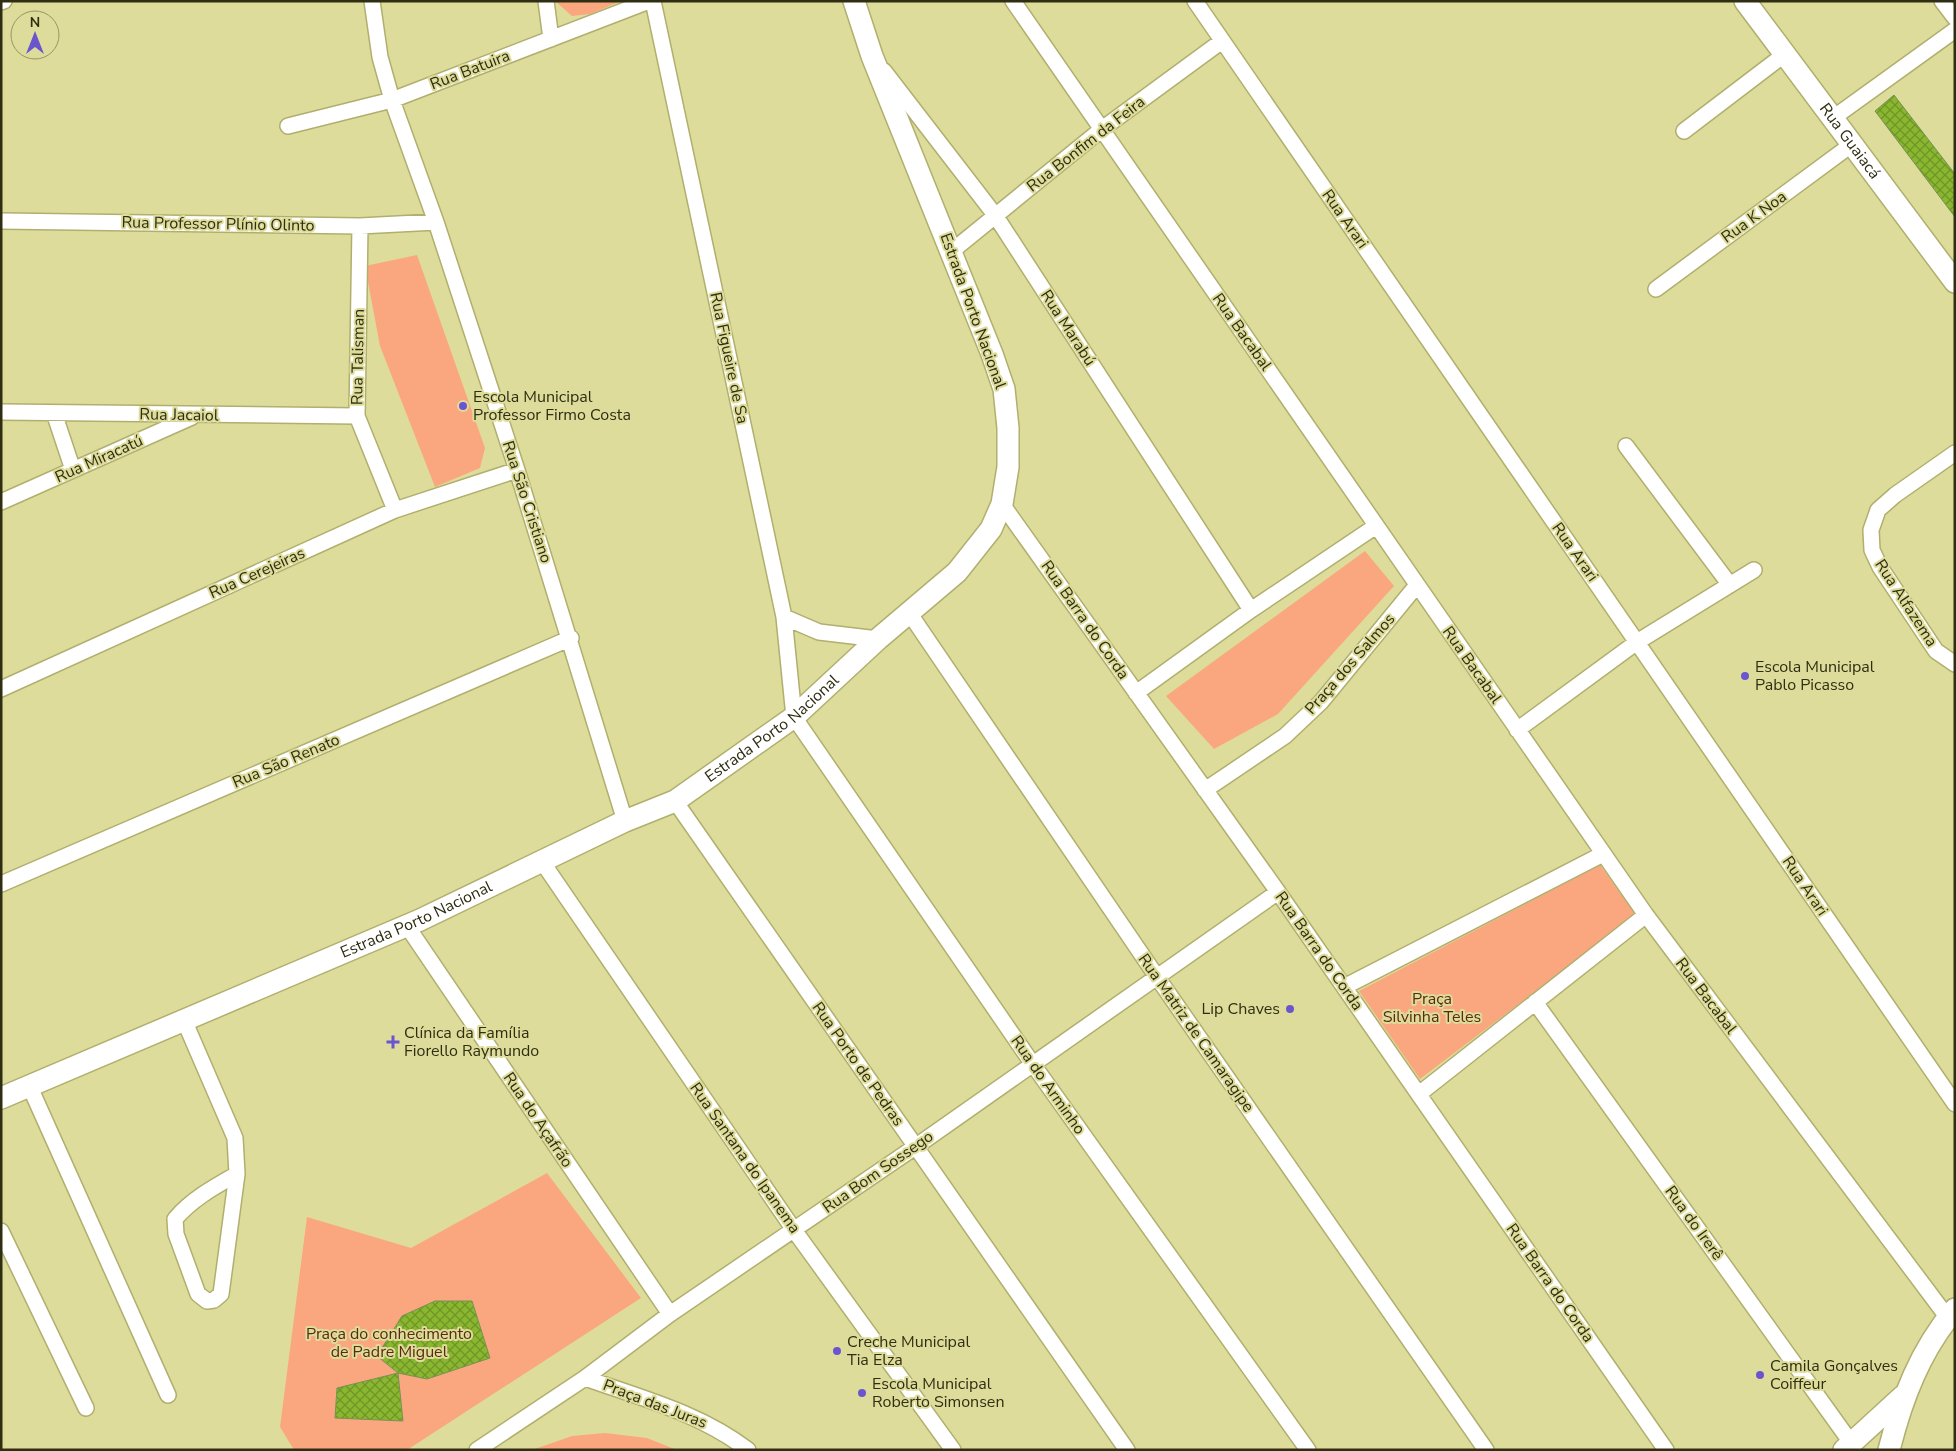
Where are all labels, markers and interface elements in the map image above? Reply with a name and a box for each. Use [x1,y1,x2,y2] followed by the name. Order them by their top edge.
[10,10,60,60] north arrow
[30,13,40,32] text: N
[427,45,513,95] street label: Rua Batuira
[1022,91,1150,197] street label: Rua Bonfim da Feira
[1814,99,1885,184] street label: Rua Guaiacá
[1317,185,1373,253] street label: Rua Arari
[1717,186,1791,248] street label: Rua K Noa
[121,211,315,237] street label: Rua Professor Plínio Olinto
[935,230,1012,392] street label: Estrada Porto Nacional
[1035,286,1101,370] street label: Rua Marabú
[1207,289,1277,375] street label: Rua Bacabal
[704,290,754,426] street label: Rua Figueire de Sa
[346,309,370,405] street label: Rua Talisman
[473,386,631,426] place label: Escola Municipal Professor Firmo Costa
[457,400,469,412] marker: Escola Municipal Professor Firmo Costa
[139,403,219,427] street label: Rua Jacaiol
[51,430,147,488] street label: Rua Miracatú
[497,438,557,566] street label: Rua São Cristiano
[1547,518,1603,586] street label: Rua Arari
[205,542,309,604] street label: Rua Cerejeiras
[1869,555,1943,651] street label: Rua Alfazema
[1036,556,1134,684] street label: Rua Barra do Corda
[1300,609,1400,719] street label: Praça dos Salmos
[1437,622,1507,708] street label: Rua Bacabal
[1755,656,1875,696] place label: Escola Municipal Pablo Picasso
[700,669,844,788] street label: Estrada Porto Nacional
[1739,670,1751,682] marker: Escola Municipal Pablo Picasso
[229,728,343,794] street label: Rua São Renato
[1777,852,1833,920] street label: Rua Arari
[337,876,496,964] street label: Estrada Porto Nacional
[1270,887,1368,1015] street label: Rua Barra do Corda
[1133,949,1259,1117] street label: Rua Matriz de Camaragipe
[1670,953,1742,1039] street label: Rua Bacabal
[1383,988,1481,1028] park label: Praça Silvinha Teles
[807,997,909,1131] street label: Rua Porto de Pedras
[1202,998,1280,1020] place label: Lip Chaves
[1284,1003,1296,1015] marker: Lip Chaves
[404,1022,539,1062] place label: Clínica da Família Fiorello Raymundo
[1006,1031,1090,1139] street label: Rua do Arminho
[386,1035,400,1049] marker: Clínica da Família Fiorello Raymundo
[498,1068,578,1172] street label: Rua do Açafrão
[685,1078,805,1238] street label: Rua Santana do Ipanema
[818,1125,938,1218] street label: Rua Bom Sossego
[1660,1181,1728,1265] street label: Rua do Irerê
[1501,1219,1599,1347] street label: Rua Barra do Corda
[306,1323,472,1363] park label: Praça do conhecimento de Padre Miguel
[847,1331,970,1371] place label: Creche Municipal Tia Elza
[831,1345,843,1357] marker: Creche Municipal Tia Elza
[1770,1355,1898,1395] place label: Camila Gonçalves Coiffeur
[1754,1369,1766,1381] marker: Camila Gonçalves Coiffeur
[872,1373,1004,1413] place label: Escola Municipal Roberto Simonsen
[600,1374,710,1434] street label: Praça das Juras
[856,1387,868,1399] marker: Escola Municipal Roberto Simonsen

